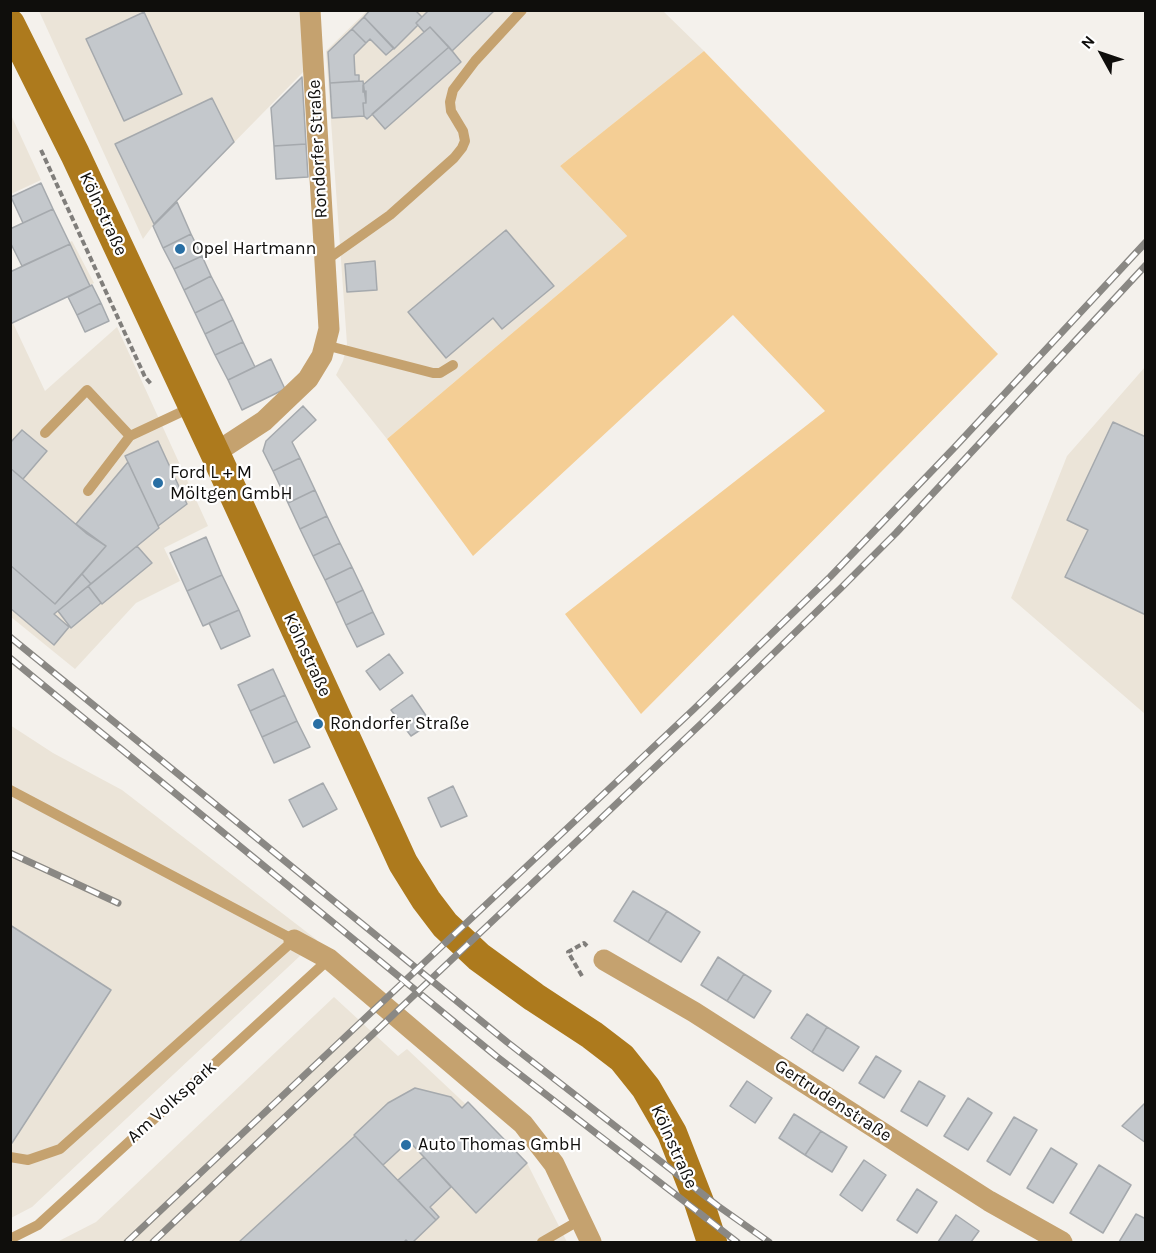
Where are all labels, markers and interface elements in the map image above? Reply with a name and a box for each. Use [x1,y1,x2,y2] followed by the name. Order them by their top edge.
[1072,24,1132,84] north arrow
[1077,32,1099,53] text: N
[304,79,332,219] street label: Rondorfer Straße
[74,169,132,259] street label: Kölnstraße
[192,238,316,260] place label: Opel Hartmann
[173,242,187,256] marker: Opel Hartmann
[170,462,293,504] place label: Ford L + M Möltgen GmbH
[151,476,165,490] marker: Ford L + M Möltgen GmbH
[278,610,336,700] street label: Kölnstraße
[330,713,469,735] place label: Rondorfer Straße
[311,717,325,731] marker: Rondorfer Straße
[770,1055,896,1147] street label: Gertrudenstraße
[123,1056,221,1148] street label: Am Volkspark
[646,1102,702,1192] street label: Kölnstraße
[418,1134,581,1156] place label: Auto Thomas GmbH
[399,1138,413,1152] marker: Auto Thomas GmbH

